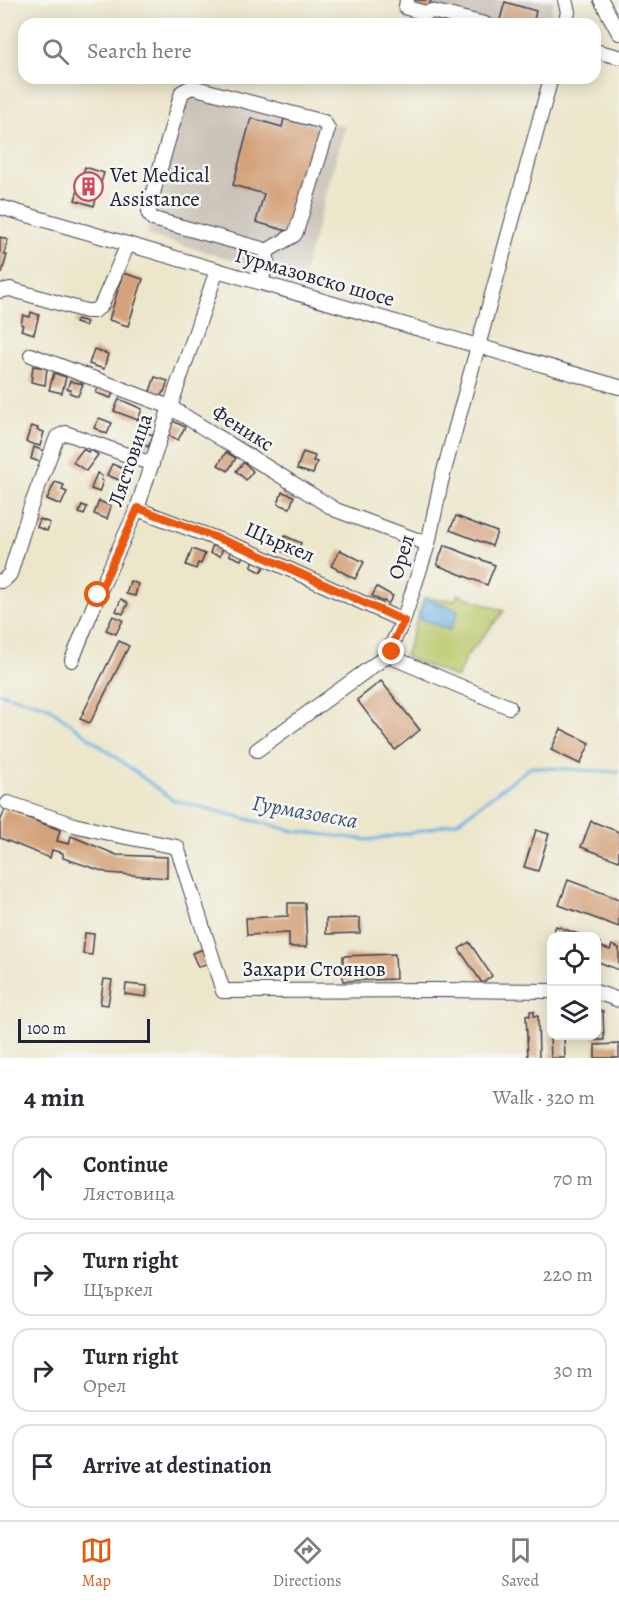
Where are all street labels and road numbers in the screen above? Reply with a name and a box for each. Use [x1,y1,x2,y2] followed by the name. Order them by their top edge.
[232,241,398,313] street label: Гурмазовско шосе
[207,398,279,458] street label: Феникс
[101,410,159,510] street label: Лястовица
[241,515,319,569] street label: Щъркел
[381,531,421,583] street label: Орел
[242,955,386,983] street label: Захари Стоянов

